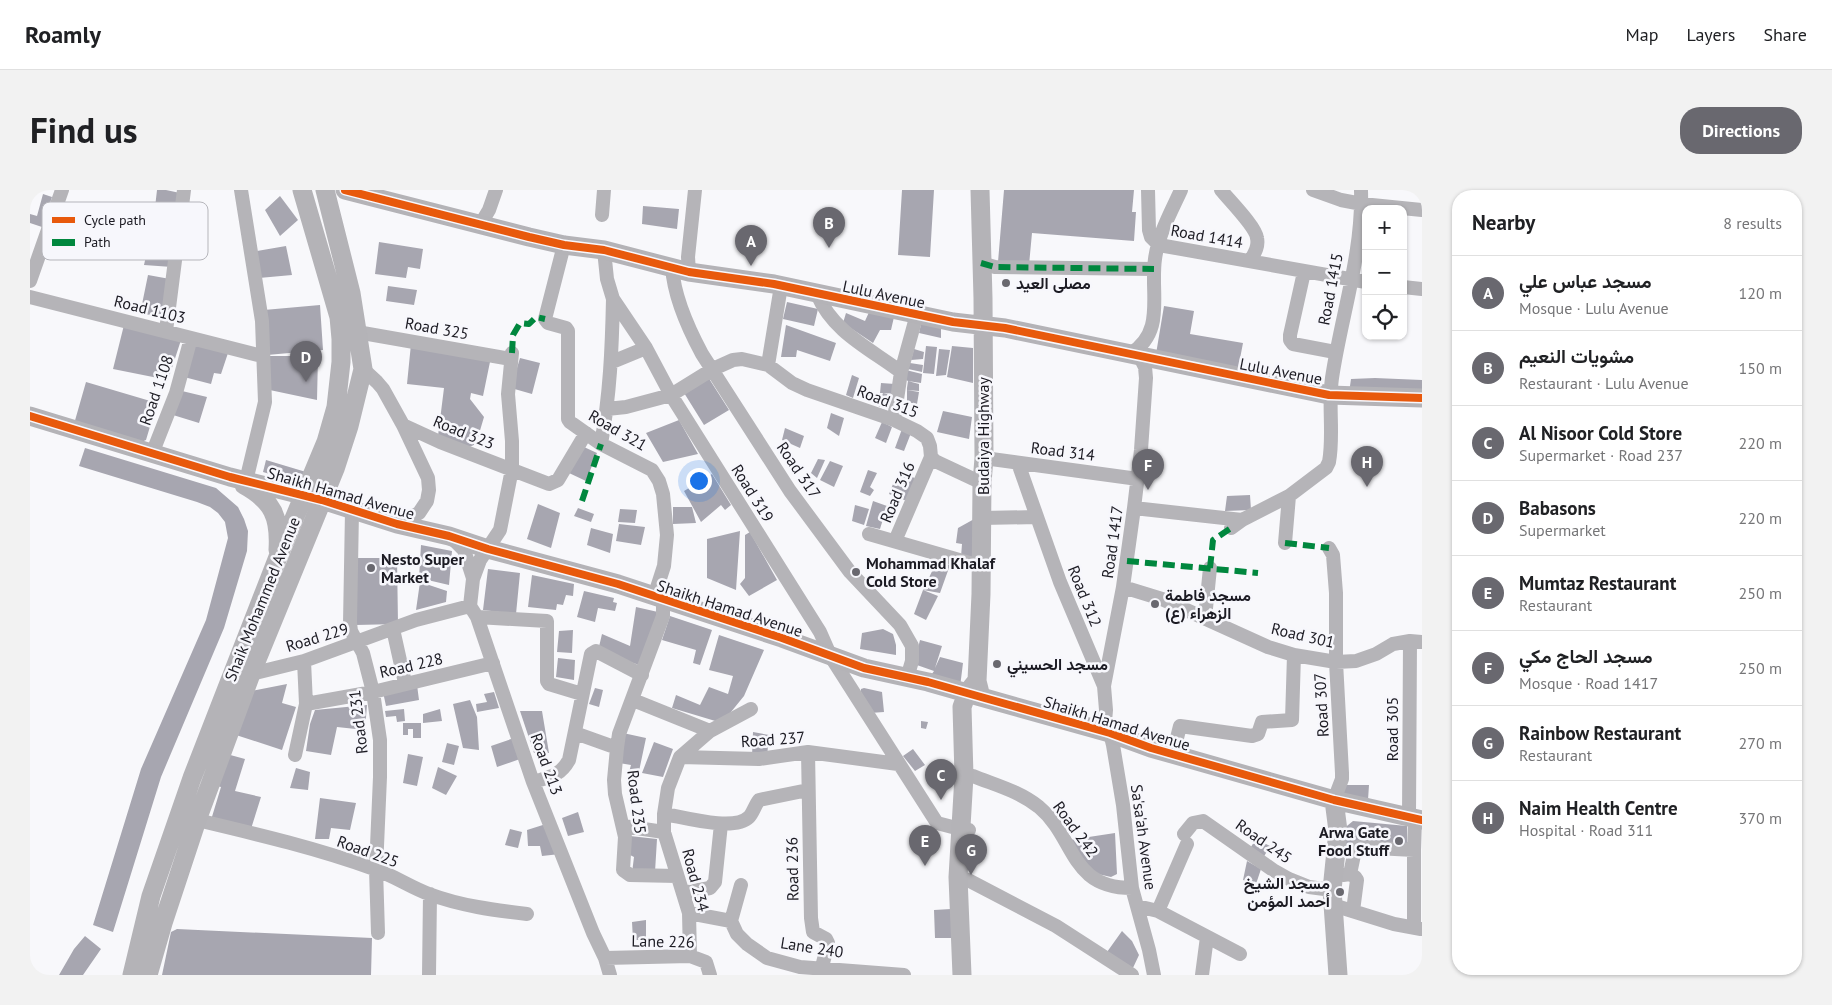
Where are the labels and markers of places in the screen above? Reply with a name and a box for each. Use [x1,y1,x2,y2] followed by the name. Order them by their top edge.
[813,207,845,248] pin: B
[735,225,767,266] pin: A
[1016,273,1091,293] place label: مصلى العيد
[1000,277,1012,289] marker: مصلى العيد
[290,341,322,382] pin: D
[1351,446,1383,487] pin: H
[1132,449,1164,490] pin: F
[381,549,464,587] place label: Nesto Super Market
[866,553,996,591] place label: Mohammad Khalaf Cold Store
[365,562,377,574] marker: Nesto Super Market
[850,566,862,578] marker: Mohammad Khalaf Cold Store
[1165,585,1251,624] place label: مسجد فاطمة الزهراء (ع)
[1149,598,1161,610] marker: مسجد فاطمة الزهراء (ع)
[1007,654,1108,678] place label: مسجد الحسيني
[991,658,1003,670] marker: مسجد الحسيني
[925,759,957,800] pin: C
[1318,822,1390,860] place label: Arwa Gate Food Stuff
[909,825,941,866] pin: E
[955,834,987,875] pin: G
[1393,835,1405,847] marker: Arwa Gate Food Stuff
[1244,873,1330,912] place label: مسجد الشيخ أحمد المؤمن
[1334,886,1346,898] marker: مسجد الشيخ أحمد المؤمن

